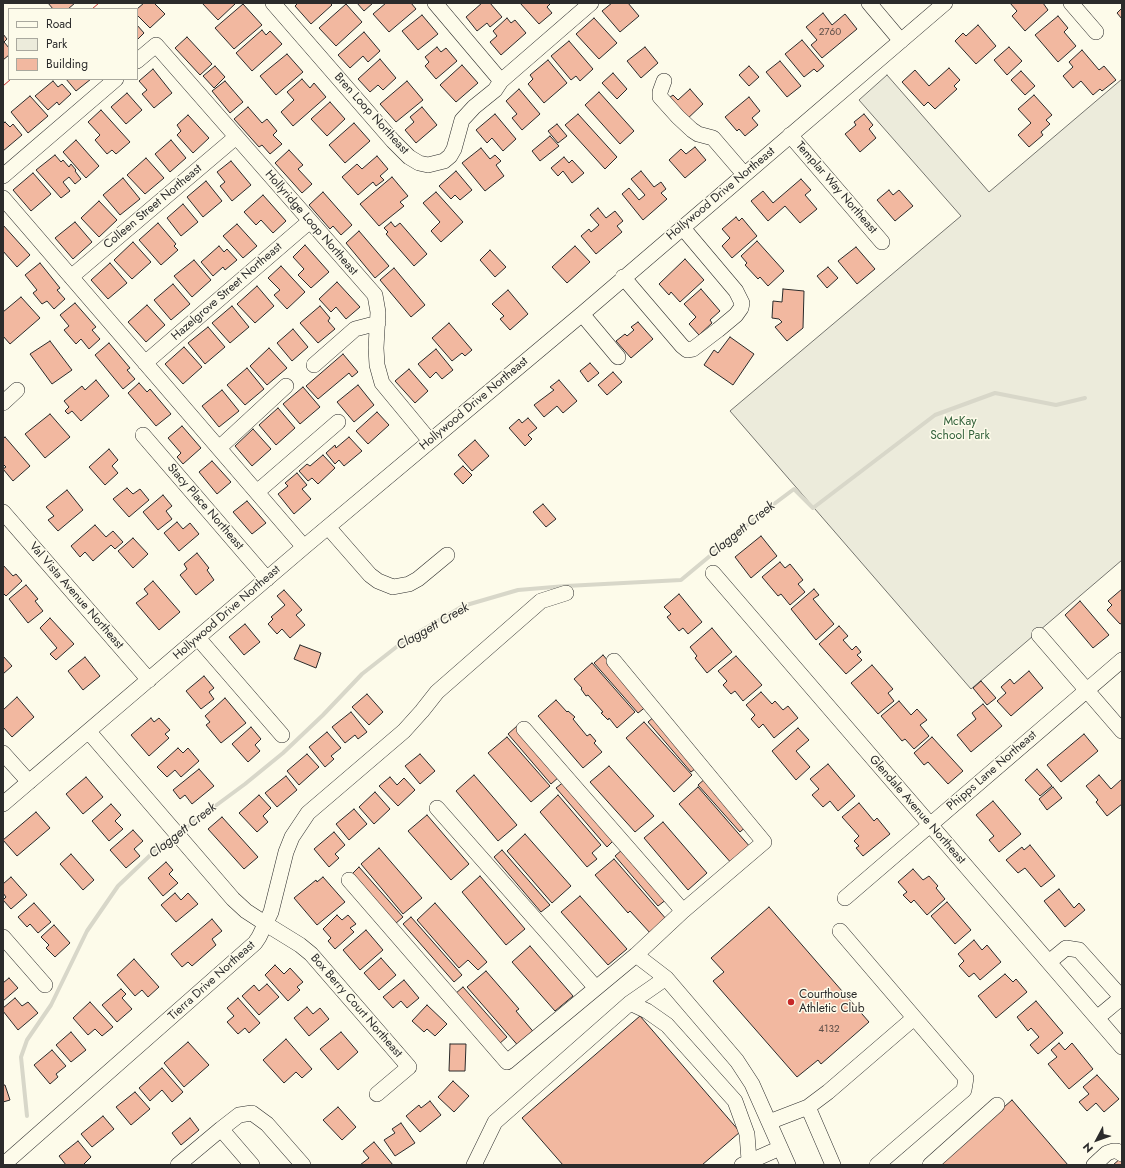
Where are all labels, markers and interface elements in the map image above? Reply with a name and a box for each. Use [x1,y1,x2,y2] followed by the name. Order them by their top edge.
[8,8,138,80] legend
[46,15,72,33] text: Road
[819,27,841,39] house number: 2760
[46,35,67,53] text: Park
[46,55,88,73] text: Building
[331,70,411,158] street label: Bren Loop Northeast
[792,139,880,237] street label: Templar Way Northeast
[664,144,778,244] street label: Hollywood Drive Northeast
[101,162,205,252] street label: Colleen Street Northeast
[261,168,361,278] street label: Hollyridge Loop Northeast
[169,240,285,344] street label: Hazelgrove Street Northeast
[417,354,531,454] street label: Hollywood Drive Northeast
[930,415,990,443] park label: McKay School Park
[164,461,246,553] street label: Stacy Place Northeast
[706,498,778,562] water label: Claggett Creek
[26,540,126,652] street label: Val Vista Avenue Northeast
[171,563,283,663] street label: Hollywood Drive Northeast
[394,600,472,654] water label: Claggett Creek
[944,728,1040,814] street label: Phipps Lane Northeast
[866,753,968,867] street label: Glendale Avenue Northeast
[146,800,220,862] water label: Claggett Creek
[166,938,258,1024] street label: Tierra Drive Northeast
[307,951,405,1061] street label: Box Berry Court Northeast
[799,988,864,1016] place label: Courthouse Athletic Club
[786,997,796,1007] marker: Courthouse Athletic Club
[818,1024,840,1036] house number: 4132
[1077,1120,1117,1160] north arrow
[1079,1139,1097,1156] text: N

